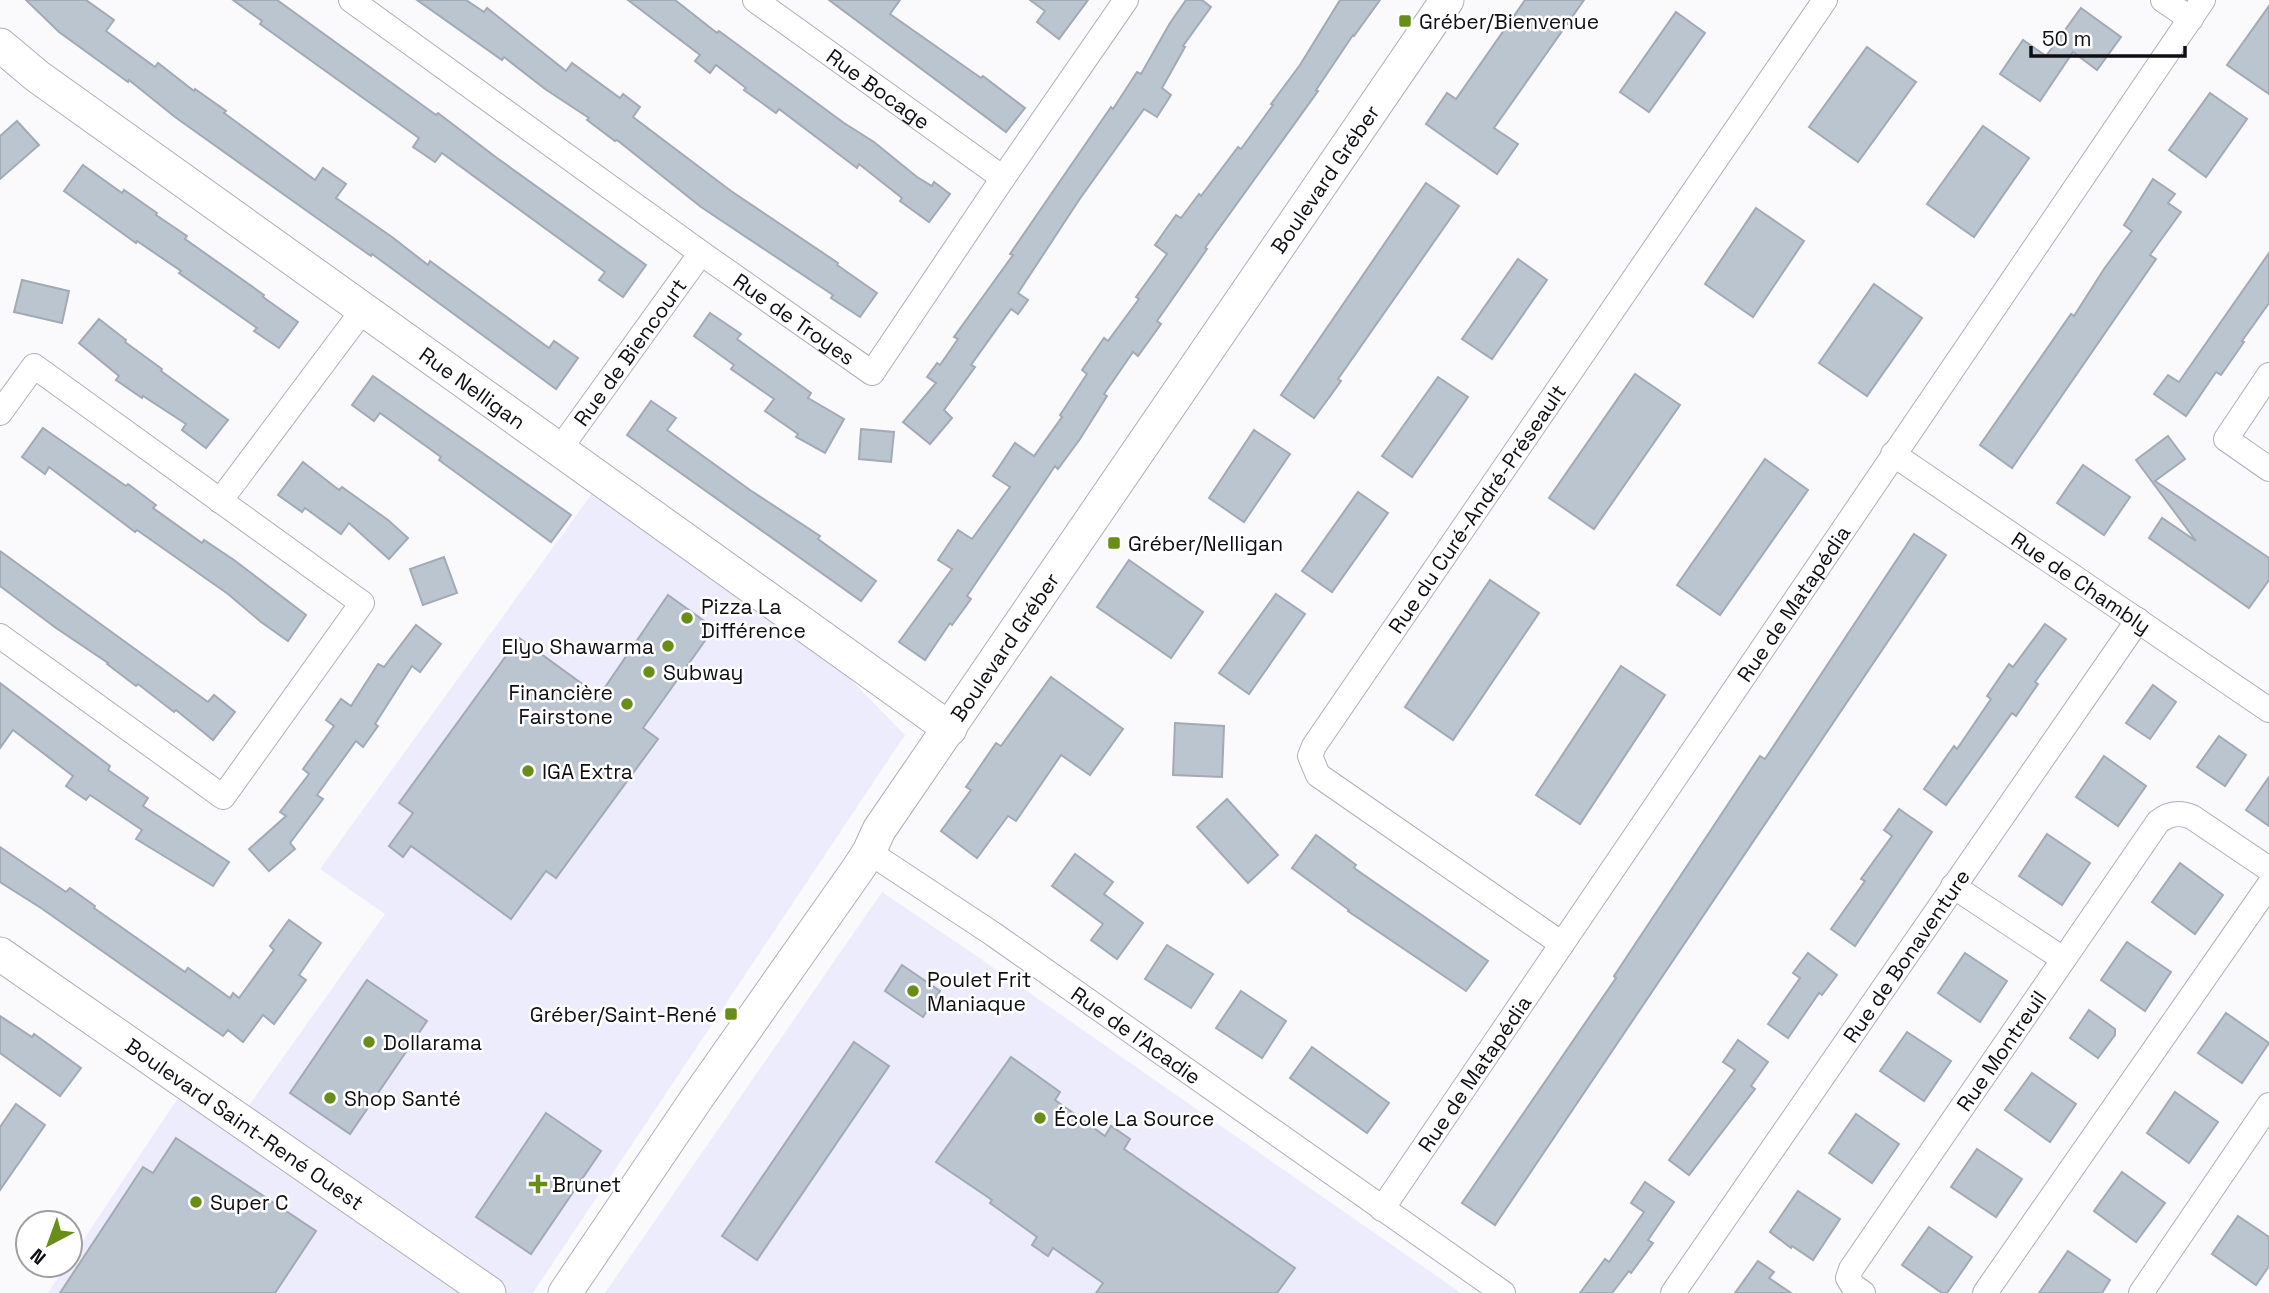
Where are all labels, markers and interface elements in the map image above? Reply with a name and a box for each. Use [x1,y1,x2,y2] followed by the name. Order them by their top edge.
[1419,8,1599,35] place label: Gréber/Bienvenue
[1397,13,1413,29] marker: Gréber/Bienvenue
[2031,14,2185,58] scale bar
[2042,25,2092,52] text: 50 m
[821,42,936,135] street label: Rue Bocage
[1264,99,1385,258] street label: Boulevard Gréber
[728,267,860,371] street label: Rue de Troyes
[567,273,692,431] street label: Rue de Biencourt
[414,341,531,435] street label: Rue Nelligan
[1382,379,1571,638] street label: Rue du Curé-André-Préseault
[1731,520,1856,687] street label: Rue de Matapédia
[2006,525,2157,639] street label: Rue de Chambly
[1128,530,1283,557] place label: Gréber/Nelligan
[1106,535,1122,551] marker: Gréber/Nelligan
[944,567,1065,726] street label: Boulevard Gréber
[701,593,806,644] place label: Pizza La Différence
[679,610,695,626] marker: Pizza La Différence
[501,633,654,660] place label: Elyo Shawarma
[660,638,676,654] marker: Elyo Shawarma
[663,659,743,686] place label: Subway
[641,664,657,680] marker: Subway
[509,679,613,730] place label: Financière Fairstone
[619,696,635,712] marker: Financière Fairstone
[542,758,633,785] place label: IGA Extra
[520,763,536,779] marker: IGA Extra
[1837,864,1975,1048] street label: Rue de Bonaventure
[927,966,1031,1017] place label: Poulet Frit Maniaque
[1066,980,1207,1090] street label: Rue de l'Acadie
[905,983,921,999] marker: Poulet Frit Maniaque
[1950,985,2052,1116] street label: Rue Montreuil
[1411,990,1537,1157] street label: Rue de Matapédia
[530,1001,717,1028] place label: Gréber/Saint-René
[723,1006,739,1022] marker: Gréber/Saint-René
[383,1029,482,1056] place label: Dollarama
[120,1032,369,1216] street label: Boulevard Saint-René Ouest
[361,1034,377,1050] marker: Dollarama
[344,1085,461,1112] place label: Shop Santé
[322,1090,338,1106] marker: Shop Santé
[1054,1105,1215,1132] place label: École La Source
[1032,1110,1048,1126] marker: École La Source
[552,1171,621,1198] place label: Brunet
[530,1176,546,1192] marker: Brunet
[210,1189,288,1216] place label: Super C
[188,1194,204,1210] marker: Super C
[14,1209,84,1279] north arrow
[25,1243,51,1270] text: N

